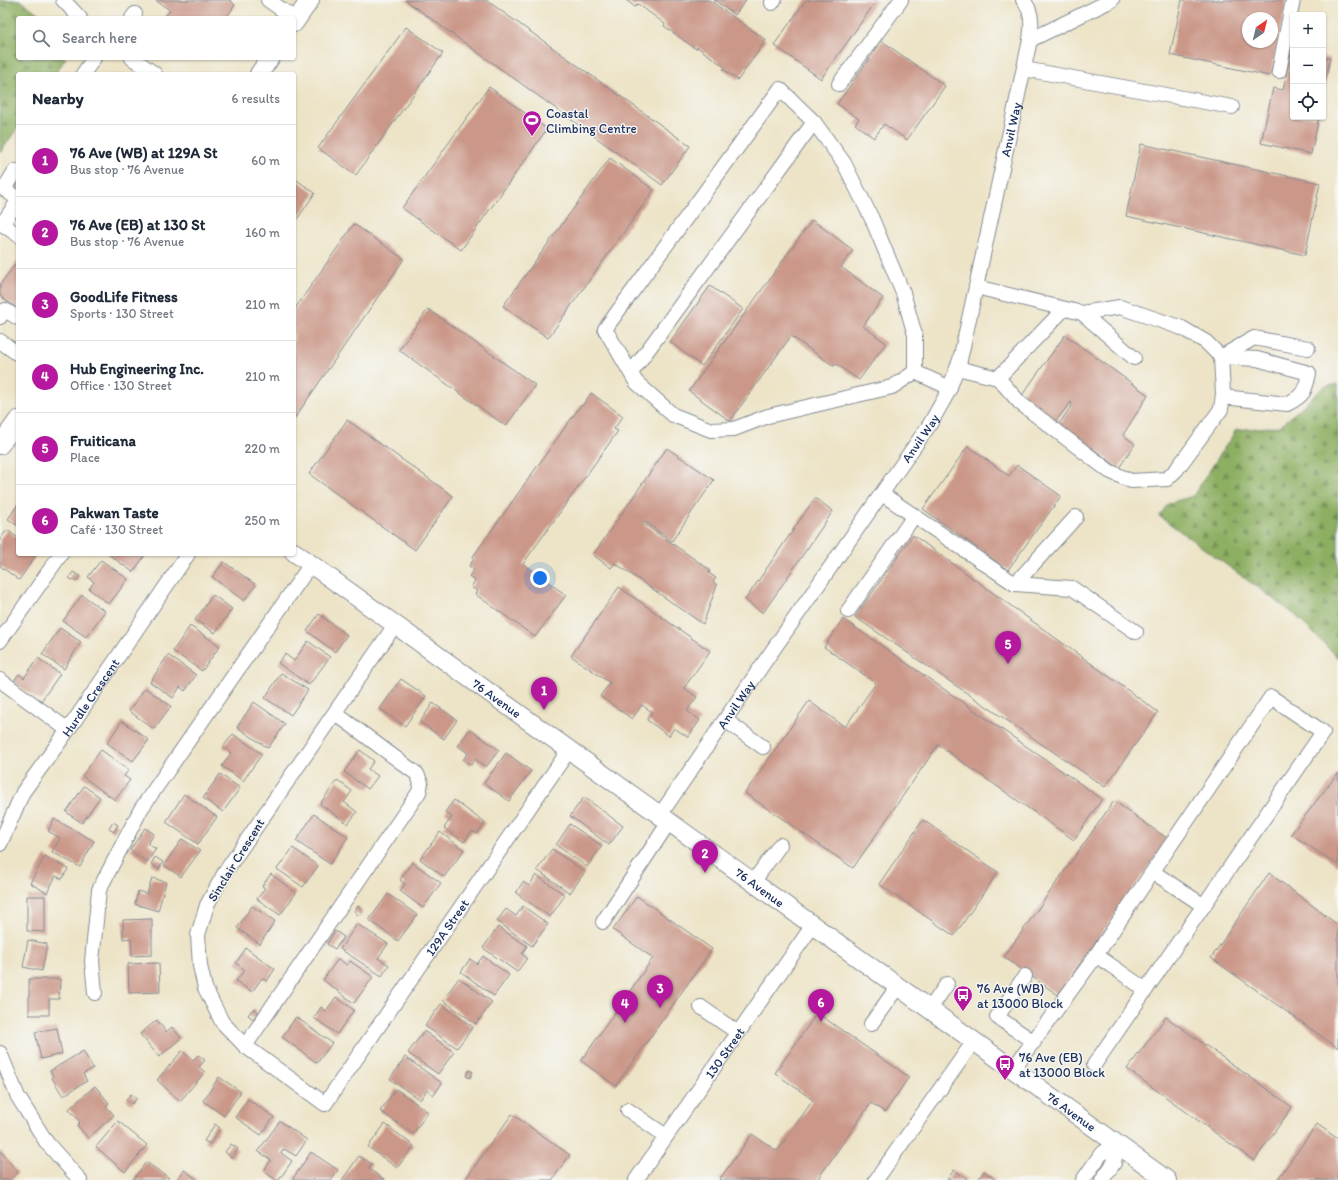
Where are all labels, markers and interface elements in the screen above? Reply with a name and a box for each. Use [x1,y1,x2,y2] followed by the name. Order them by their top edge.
[1242,12,1278,48] north arrow
[1290,12,1326,120] map controls
[1290,12,1326,48] button: +
[16,16,296,60] search box
[30,27,52,49] icon: search
[62,29,137,47] text: Search here
[1290,48,1326,84] button: −
[1290,84,1326,120] button: locate
[32,88,84,108] text: Nearby
[232,91,280,106] text: 6 results
[997,101,1024,158] street label: Anvil Way
[546,106,637,136] place label: Coastal Climbing Centre
[521,109,543,137] sports icon: Coastal Climbing Centre
[70,144,218,162] text: 76 Ave (WB) at 129A St
[42,153,48,168] text: 1
[251,153,280,168] text: 60 m
[70,162,184,177] text: Bus stop · 76 Avenue
[70,216,205,234] text: 76 Ave (EB) at 130 St
[42,225,48,240] text: 2
[245,225,280,240] text: 160 m
[70,234,184,249] text: Bus stop · 76 Avenue
[70,288,178,306] text: GoodLife Fitness
[41,297,49,312] text: 3
[245,297,280,312] text: 210 m
[70,306,174,321] text: Sports · 130 Street
[70,360,204,378] text: Hub Engineering Inc.
[41,369,49,384] text: 4
[245,369,280,384] text: 210 m
[70,378,172,393] text: Office · 130 Street
[898,411,942,465] street label: Anvil Way
[70,432,136,450] text: Fruiticana
[42,441,48,456] text: 5
[244,441,280,456] text: 220 m
[70,450,100,465] text: Place
[70,504,159,522] text: Pakwan Taste
[42,513,48,528] text: 6
[244,513,280,528] text: 250 m
[70,522,163,537] text: Café · 130 Street
[530,568,550,588] your location
[995,631,1021,664] pin: 5
[58,655,122,739] street label: Hurdle Crescent
[469,675,524,721] street label: 76 Avenue
[531,677,557,710] pin: 1
[714,677,757,731] street label: Anvil Way
[205,816,268,904] street label: Sinclair Crescent
[692,840,718,873] pin: 2
[732,864,787,910] street label: 76 Avenue
[422,896,472,959] street label: 129A Street
[647,975,673,1008] pin: 3
[977,981,1063,1011] place label: 76 Ave (WB) at 13000 Block
[952,984,974,1012] bus stop icon: 76 Ave (WB) at 13000 Block
[808,989,834,1022] pin: 6
[612,990,638,1023] pin: 4
[702,1024,747,1081] street label: 130 Street
[1019,1050,1105,1080] place label: 76 Ave (EB) at 13000 Block
[994,1053,1016,1081] bus stop icon: 76 Ave (EB) at 13000 Block
[1044,1089,1099,1134] street label: 76 Avenue

